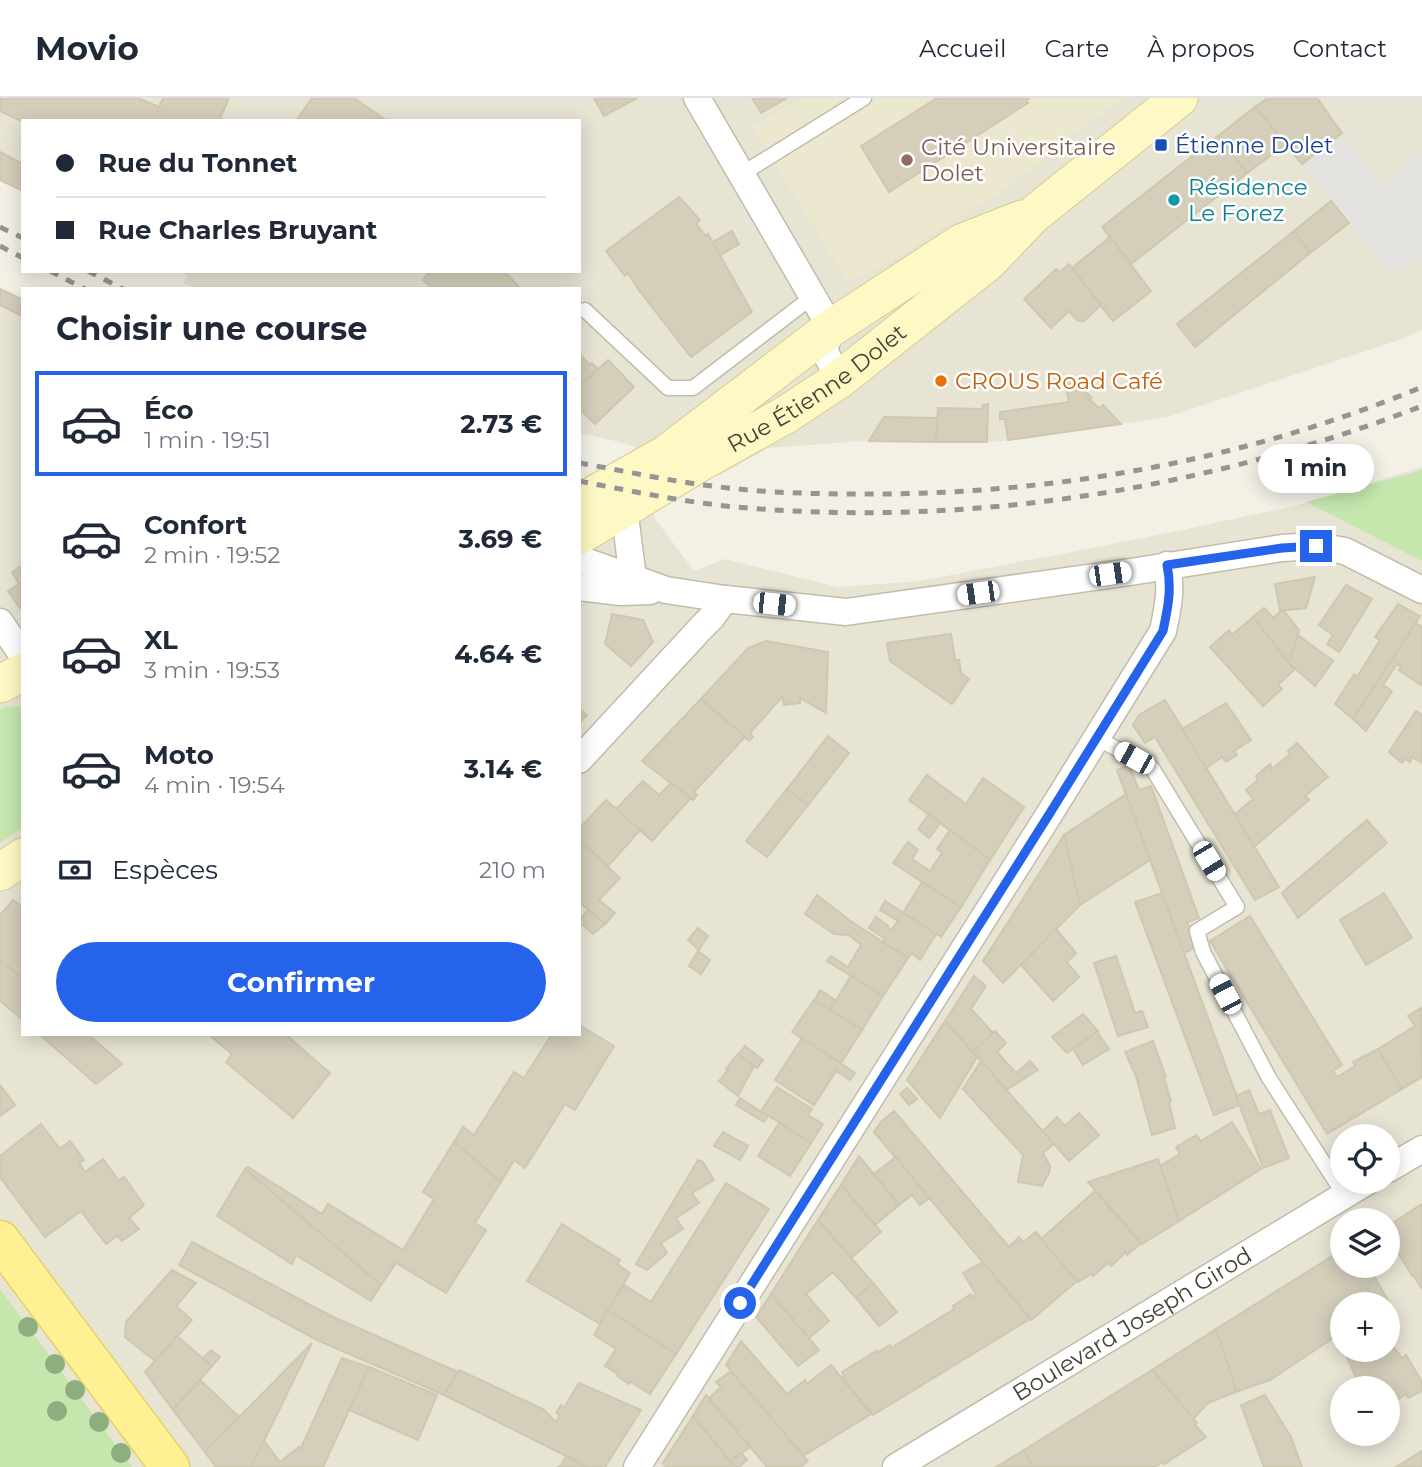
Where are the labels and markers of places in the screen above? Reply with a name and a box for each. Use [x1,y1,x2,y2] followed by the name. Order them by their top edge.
[1175,131,1333,159] place label: Étienne Dolet
[921,133,1116,187] place label: Cité Universitaire Dolet
[1153,137,1169,153] marker: Étienne Dolet
[899,152,915,168] marker: Cité Universitaire Dolet
[1188,173,1308,227] place label: Résidence Le Forez
[1166,192,1182,208] marker: Résidence Le Forez
[955,367,1163,395] place label: CROUS Road Café
[933,373,949,389] marker: CROUS Road Café

